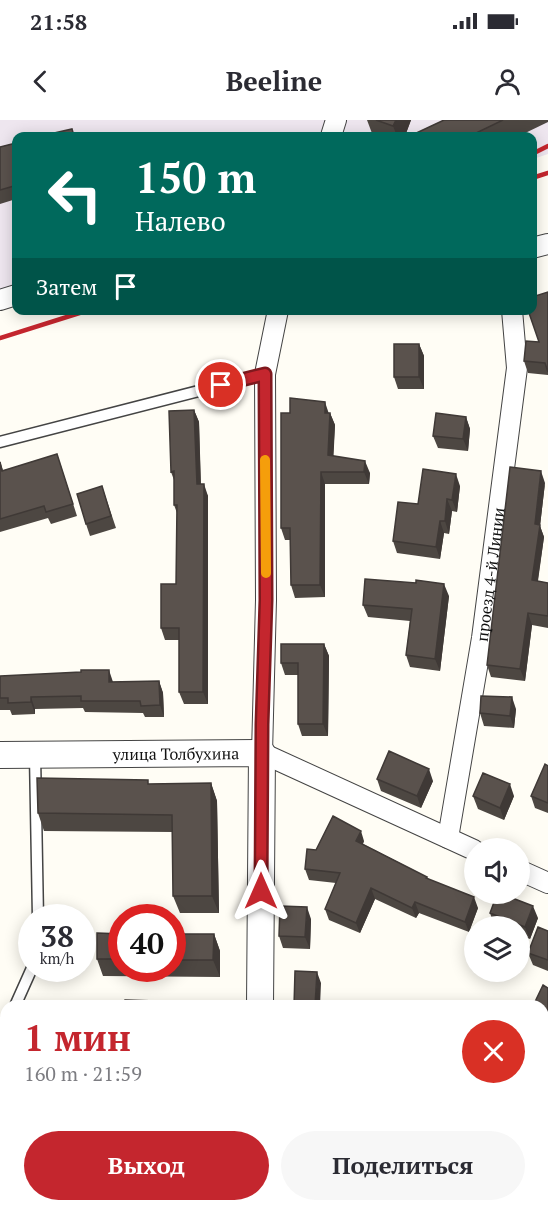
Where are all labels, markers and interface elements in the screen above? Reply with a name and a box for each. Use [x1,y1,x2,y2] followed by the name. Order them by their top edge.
[30,7,87,36] text: 21:58
[226,63,322,99] text: Beeline
[24,65,57,98] icon: back
[491,65,524,98] icon: person
[135,149,256,205] text: 150 m
[36,156,114,234] icon: left
[135,203,226,239] text: Налево
[109,270,142,303] icon: arrive
[36,272,97,301] text: Затем
[195,359,246,410] pin
[204,368,237,401] icon: arrive
[471,506,510,643] street label: проезд 4-й Линии
[112,742,239,765] street label: улица Толбухина
[464,838,530,982] map controls
[464,838,530,904] button: sound
[229,859,293,923] position arrow
[108,904,186,982] speed limit sign: 40
[40,916,74,956] text: 38
[464,916,530,982] button: layers
[40,948,74,968] text: km/h
[24,1014,131,1061] text: 1 мин
[462,1020,525,1083] button: close
[24,1060,142,1087] text: 160 m · 21:59
[24,1131,269,1200] button: Выход
[281,1131,525,1200] button: Поделиться

